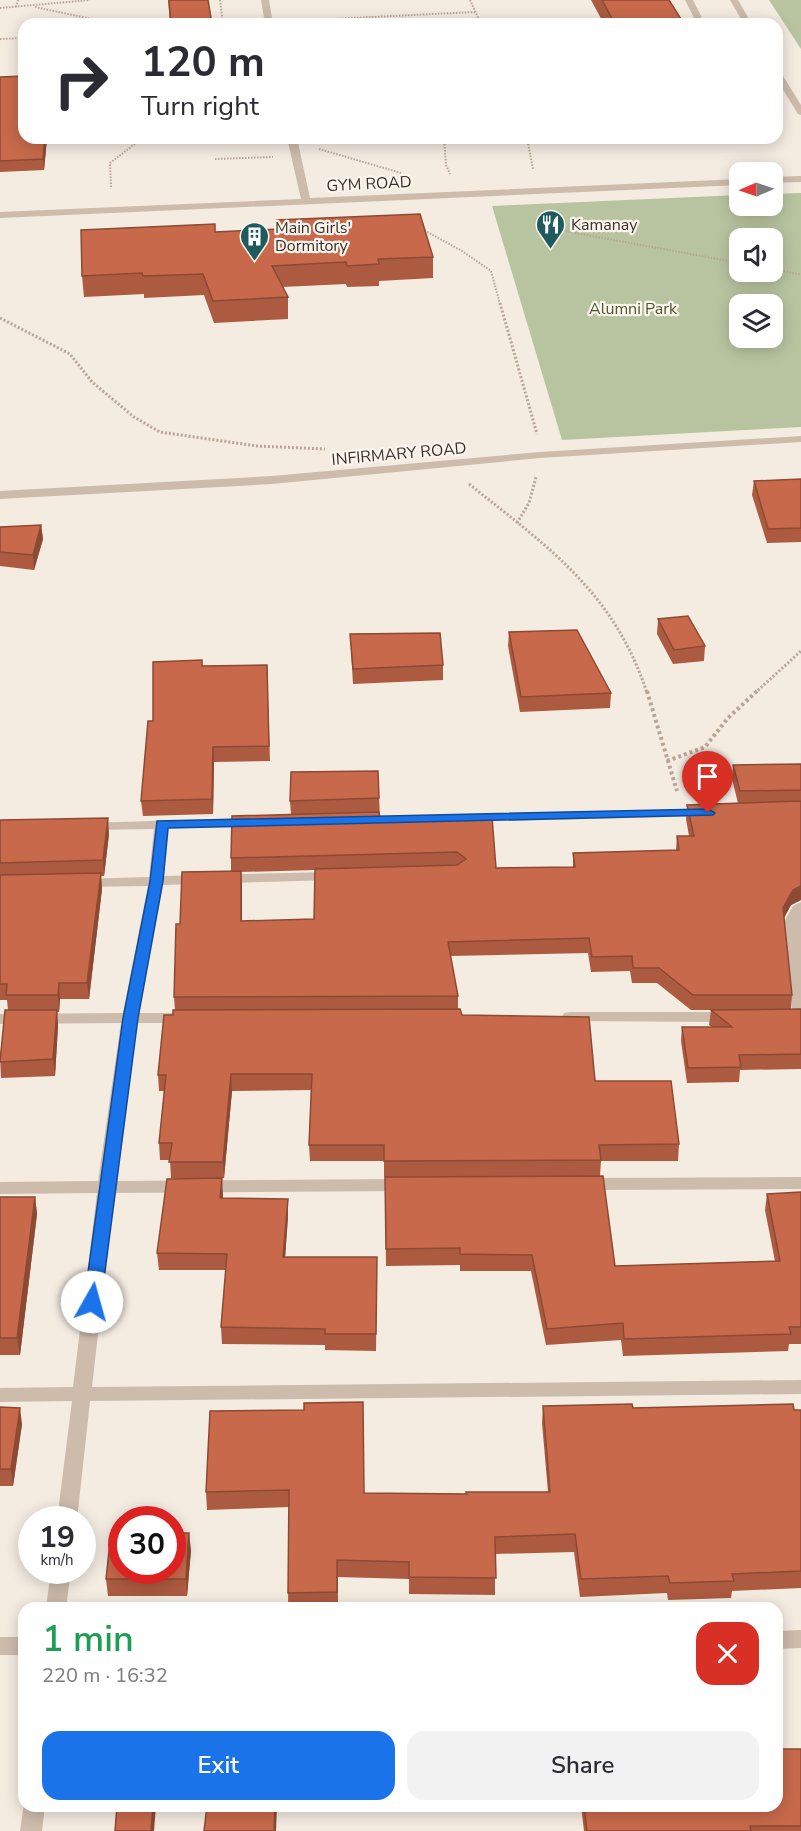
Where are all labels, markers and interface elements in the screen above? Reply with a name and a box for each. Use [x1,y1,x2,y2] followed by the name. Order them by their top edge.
[141,34,265,91] text: 120 m
[42,42,120,120] icon: right
[141,88,259,125] text: Turn right
[729,162,783,216] north arrow
[729,162,783,348] map controls
[326,171,412,197] street label: GYM ROAD
[534,208,566,250] restaurant icon: Kamanay
[571,214,638,236] place label: Kamanay
[275,217,351,257] place label: Main Girls' Dormitory
[238,220,270,262] building icon: Main Girls' Dormitory
[729,228,783,282] button: sound
[729,294,783,348] button: layers
[589,298,678,320] park label: Alumni Park
[331,437,467,471] street label: INFIRMARY ROAD
[682,751,733,813] pin
[691,760,724,793] icon: arrive
[60,1270,124,1334] position arrow
[108,1506,186,1584] speed limit sign: 30
[39,1517,75,1558] text: 19
[40,1550,74,1570] text: km/h
[42,1615,134,1664] text: 1 min
[696,1622,759,1685] button: close
[42,1662,168,1689] text: 220 m · 16:32
[42,1731,395,1800] button: Exit
[407,1731,759,1800] button: Share

